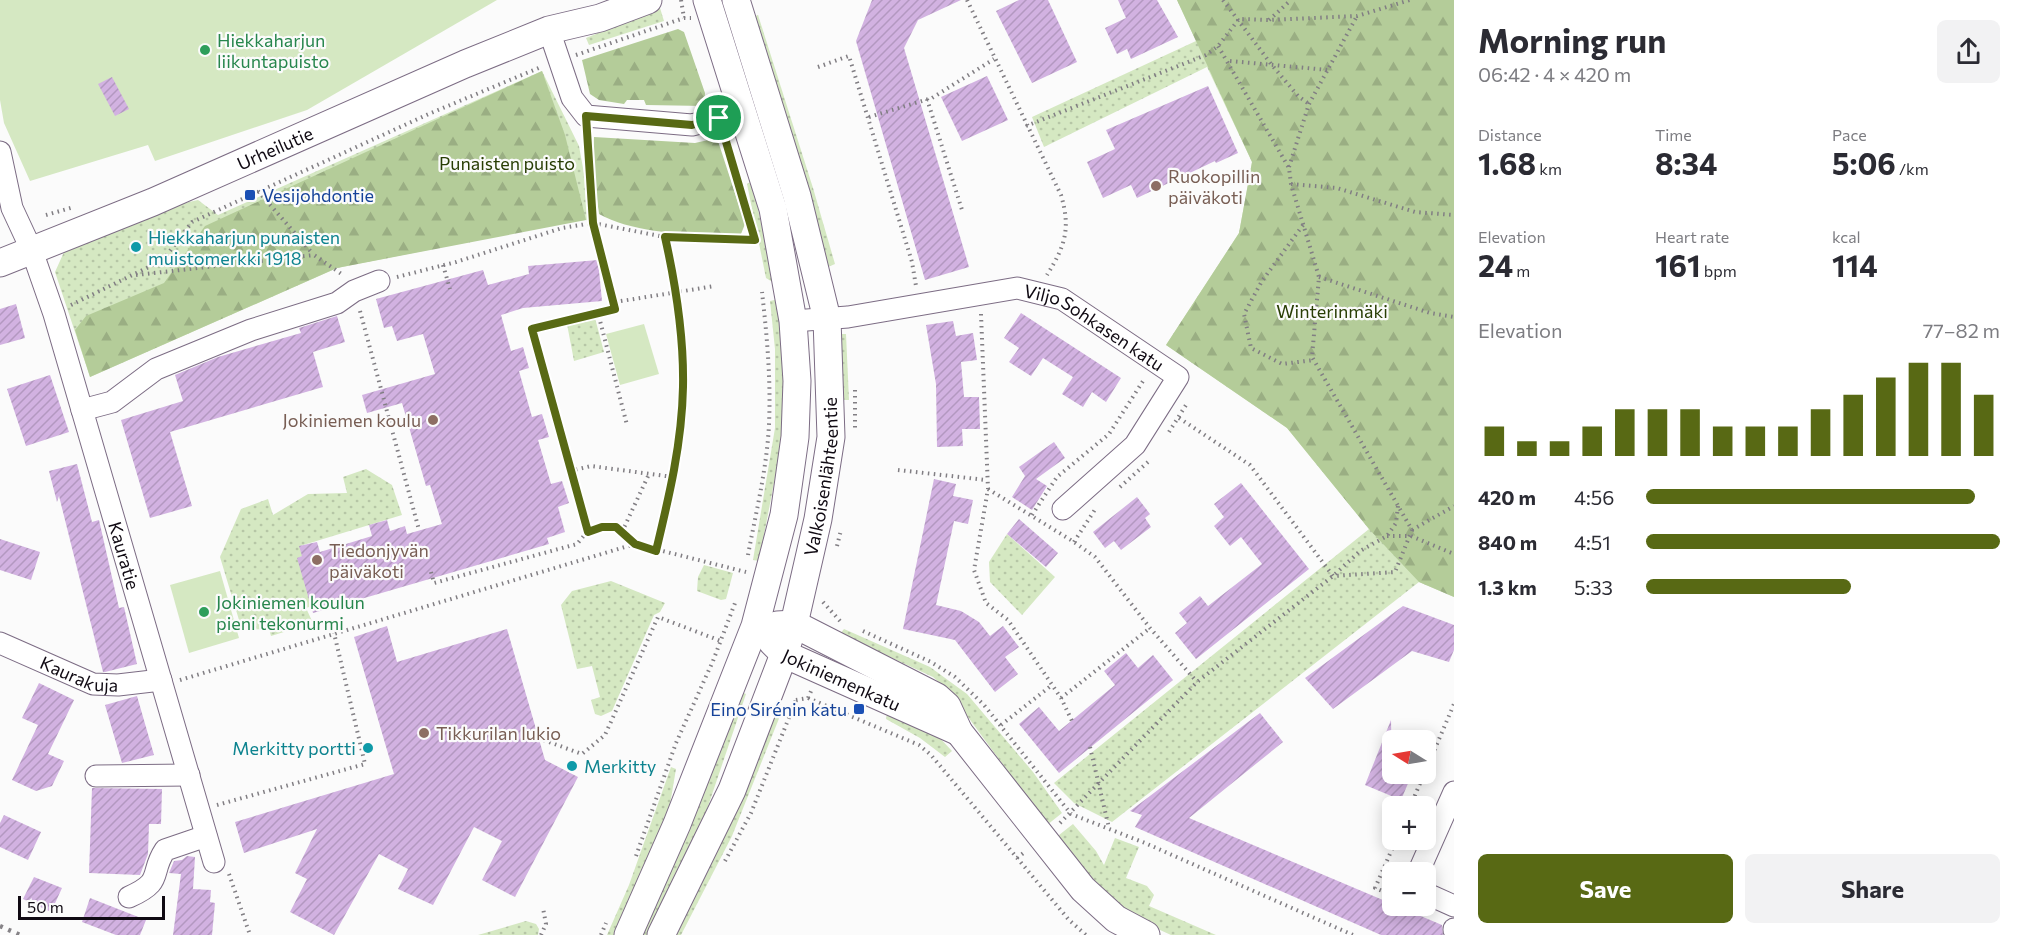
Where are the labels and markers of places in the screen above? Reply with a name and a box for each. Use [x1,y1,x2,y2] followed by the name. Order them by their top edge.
[217,29,329,72] place label: Hiekkaharjun liikuntapuisto
[198,43,212,57] marker: Hiekkaharjun liikuntapuisto
[693,92,744,143] pin
[1168,165,1260,208] place label: Ruokopillin päiväkoti
[1149,179,1163,193] marker: Ruokopillin päiväkoti
[262,184,374,206] place label: Vesijohdontie
[243,188,257,202] marker: Vesijohdontie
[148,226,340,269] place label: Hiekkaharjun punaisten muistomerkki 1918
[129,240,143,254] marker: Hiekkaharjun punaisten muistomerkki 1918
[282,409,421,431] place label: Jokiniemen koulu
[426,413,440,427] marker: Jokiniemen koulu
[329,539,429,582] place label: Tiedonjyvän päiväkoti
[310,553,324,567] marker: Tiedonjyvän päiväkoti
[216,591,365,634] place label: Jokiniemen koulun pieni tekonurmi
[197,605,211,619] marker: Jokiniemen koulun pieni tekonurmi
[710,698,847,720] place label: Eino Sirénin katu
[852,702,866,716] marker: Eino Sirénin katu
[436,722,561,744] place label: Tikkurilan lukio
[417,726,431,740] marker: Tikkurilan lukio
[232,737,356,759] place label: Merkitty portti
[361,741,375,755] marker: Merkitty portti
[584,755,656,777] place label: Merkitty
[565,759,579,773] marker: Merkitty

